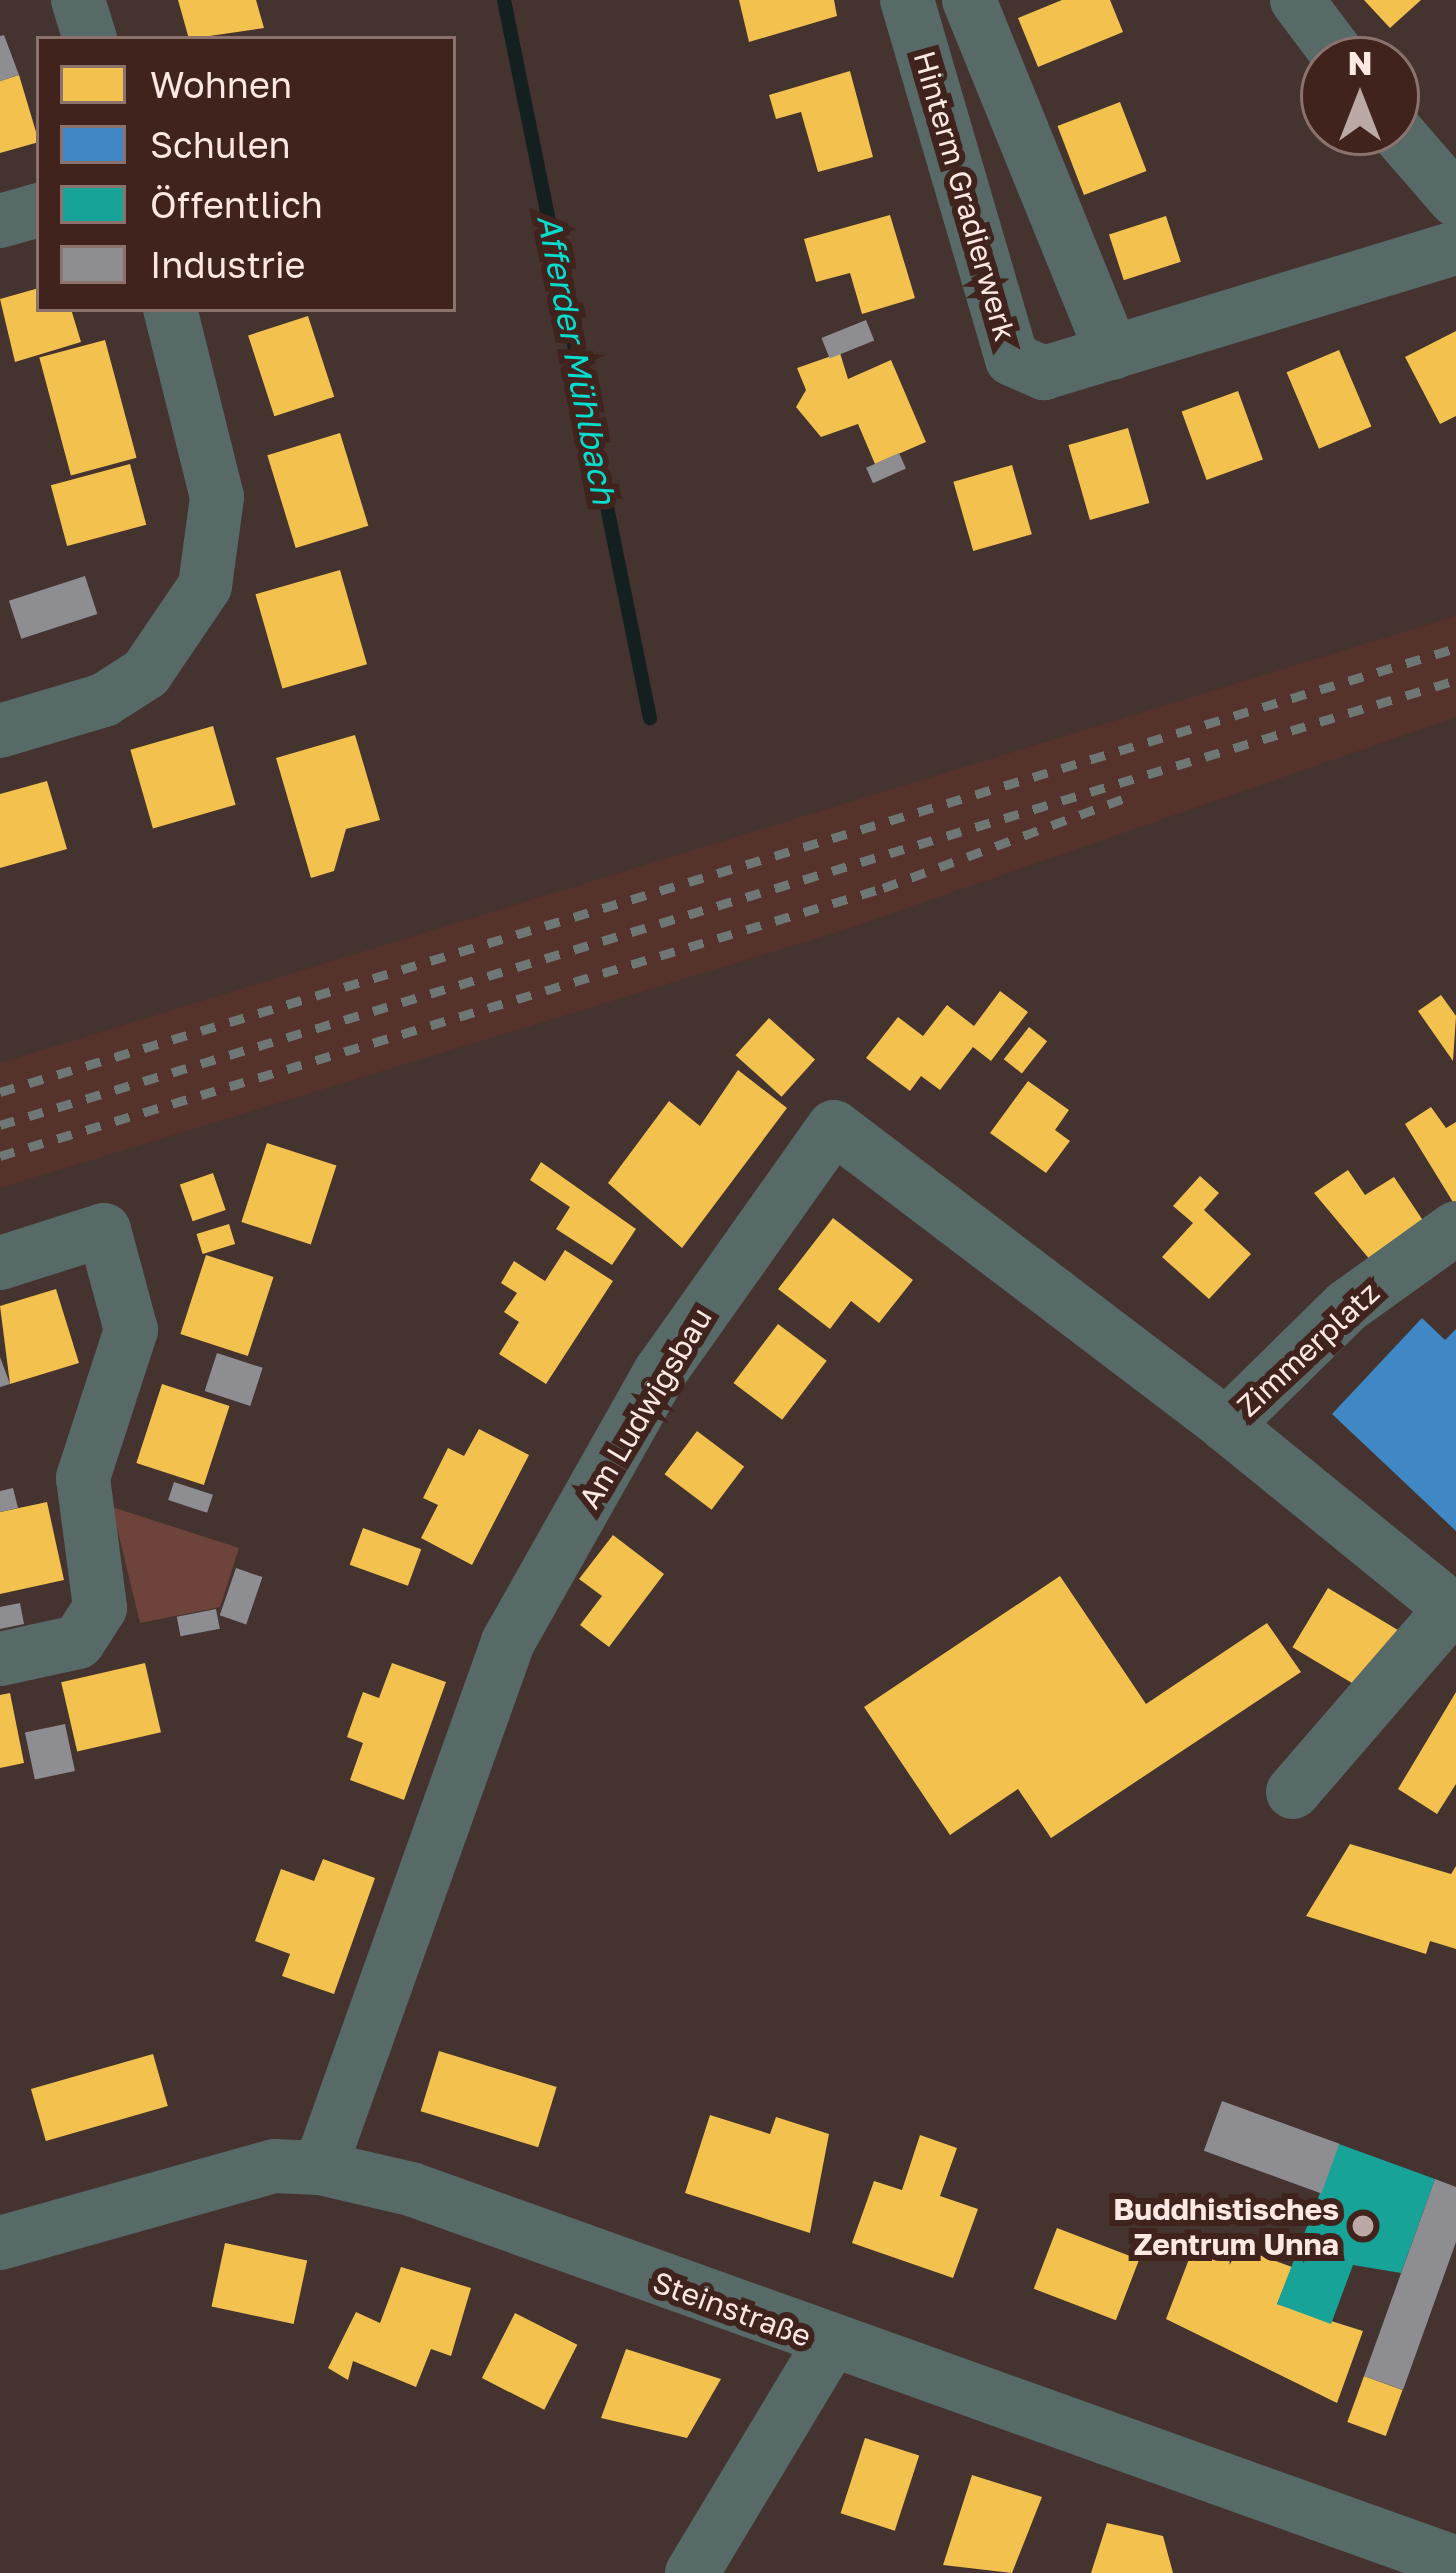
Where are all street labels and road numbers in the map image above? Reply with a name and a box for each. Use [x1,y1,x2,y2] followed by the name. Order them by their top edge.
[906,47,1024,345] street label: Hinterm Gradierwerk
[1230,1274,1386,1424] street label: Zimmerplatz
[571,1301,719,1515] street label: Am Ludwigsbau
[648,2264,816,2354] street label: Steinstraße

